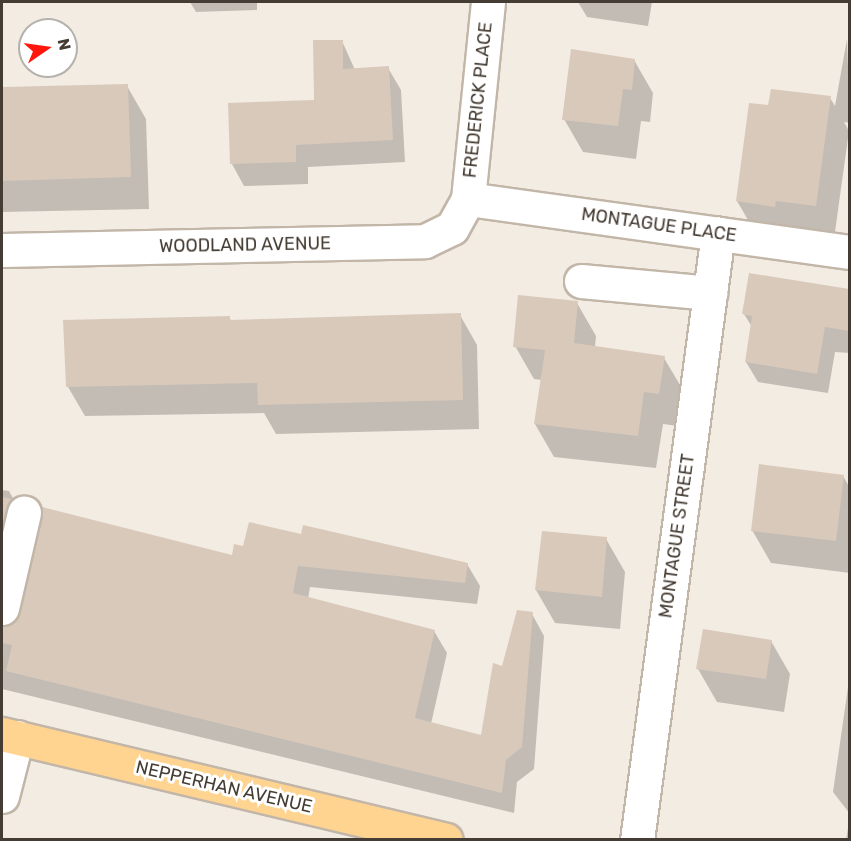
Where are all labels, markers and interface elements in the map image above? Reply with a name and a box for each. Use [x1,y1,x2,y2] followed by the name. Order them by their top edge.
[18,18,78,78] north arrow
[459,21,497,179] street label: FREDERICK PLACE
[54,37,75,52] text: N
[580,203,738,247] street label: MONTAGUE PLACE
[159,233,331,257] street label: WOODLAND AVENUE
[655,452,699,620] street label: MONTAGUE STREET
[133,756,315,818] street label: NEPPERHAN AVENUE

